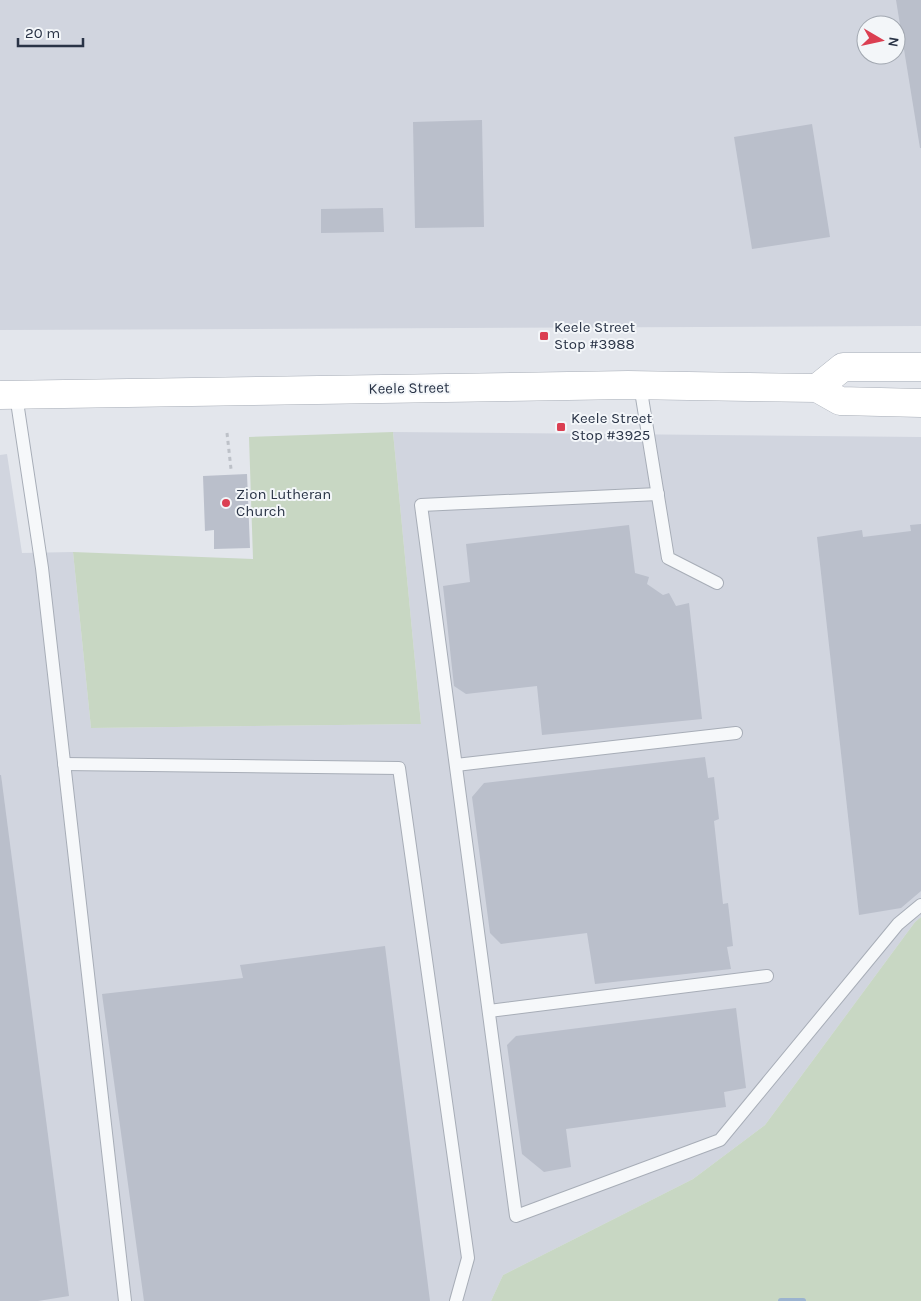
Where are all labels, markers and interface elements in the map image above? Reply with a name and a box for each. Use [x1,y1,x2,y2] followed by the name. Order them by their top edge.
[18,15,82,47] scale bar
[856,15,906,65] north arrow
[25,24,60,42] text: 20 m
[884,36,903,48] text: N
[554,318,636,353] place label: Keele Street Stop #3988
[538,330,550,342] marker: Keele Street Stop #3988
[368,378,450,398] street label: Keele Street
[571,409,653,444] place label: Keele Street Stop #3925
[555,421,567,433] marker: Keele Street Stop #3925
[236,485,331,520] place label: Zion Lutheran Church
[220,497,232,509] marker: Zion Lutheran Church

